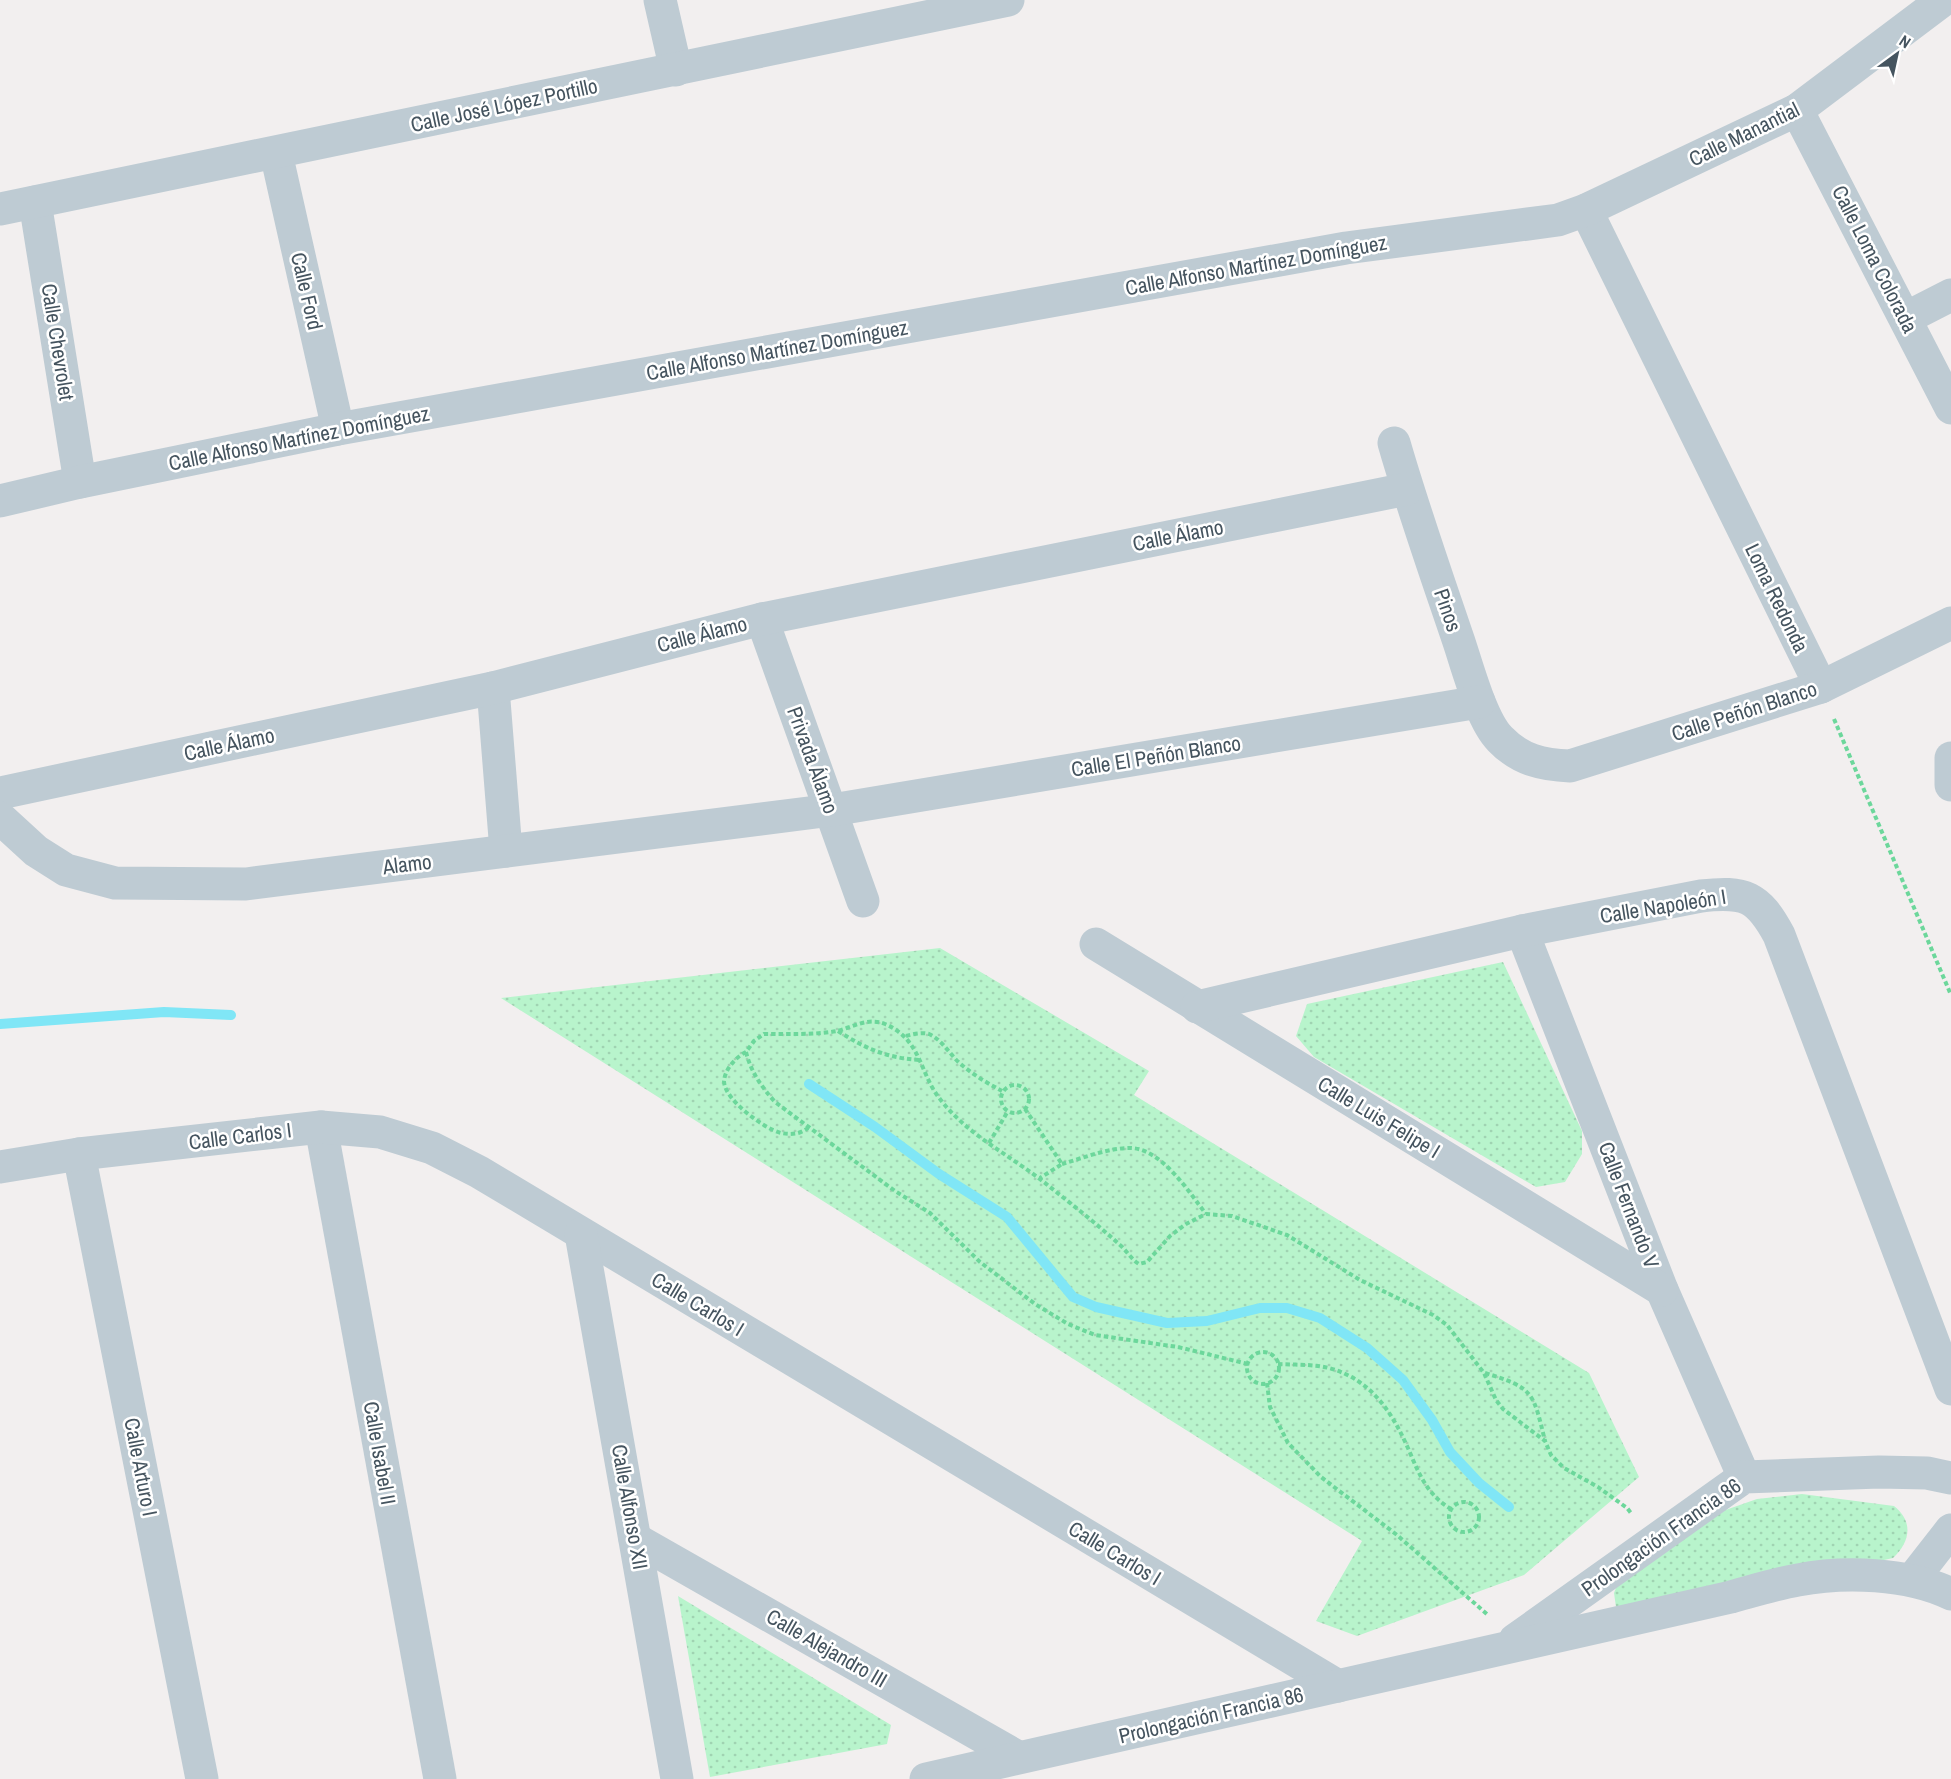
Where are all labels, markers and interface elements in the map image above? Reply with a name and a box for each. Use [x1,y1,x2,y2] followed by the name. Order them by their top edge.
[1867,24,1927,84] north arrow
[1895,30,1915,53] text: N
[408,71,600,139] street label: Calle José López Portillo
[1684,95,1804,173] street label: Calle Manantial
[1825,180,1925,338] street label: Calle Loma Colorada
[1123,228,1389,302] street label: Calle Alfonso Martínez Domínguez
[284,249,330,333] street label: Calle Ford
[34,282,82,403] street label: Calle Chevrolet
[644,313,910,387] street label: Calle Alfonso Martínez Domínguez
[166,398,432,478] street label: Calle Alfonso Martínez Domínguez
[1130,512,1226,558] street label: Calle Álamo
[1738,539,1816,658] street label: Loma Redonda
[1427,584,1469,636] street label: Pinos
[654,609,750,659] street label: Calle Álamo
[1668,674,1820,748] street label: Calle Peñón Blanco
[780,702,846,818] street label: Privada Álamo
[181,720,277,768] street label: Calle Álamo
[1069,728,1243,784] street label: Calle El Peñón Blanco
[380,847,433,881] street label: Alamo
[1598,882,1728,930] street label: Calle Napoleón I
[1312,1069,1446,1165] street label: Calle Luis Felipe I
[187,1115,293,1157] street label: Calle Carlos I
[1592,1138,1667,1273] street label: Calle Fernando V
[646,1265,750,1343] street label: Calle Carlos I
[357,1399,403,1507] street label: Calle Isabel II
[117,1415,165,1519] street label: Calle Arturo I
[605,1442,655,1572] street label: Calle Alfonso XII
[1575,1471,1747,1603] street label: Prolongación Francia 86
[1063,1514,1167,1592] street label: Calle Carlos I
[761,1602,893,1694] street label: Calle Alejandro III
[1116,1680,1306,1750] street label: Prolongación Francia 86

